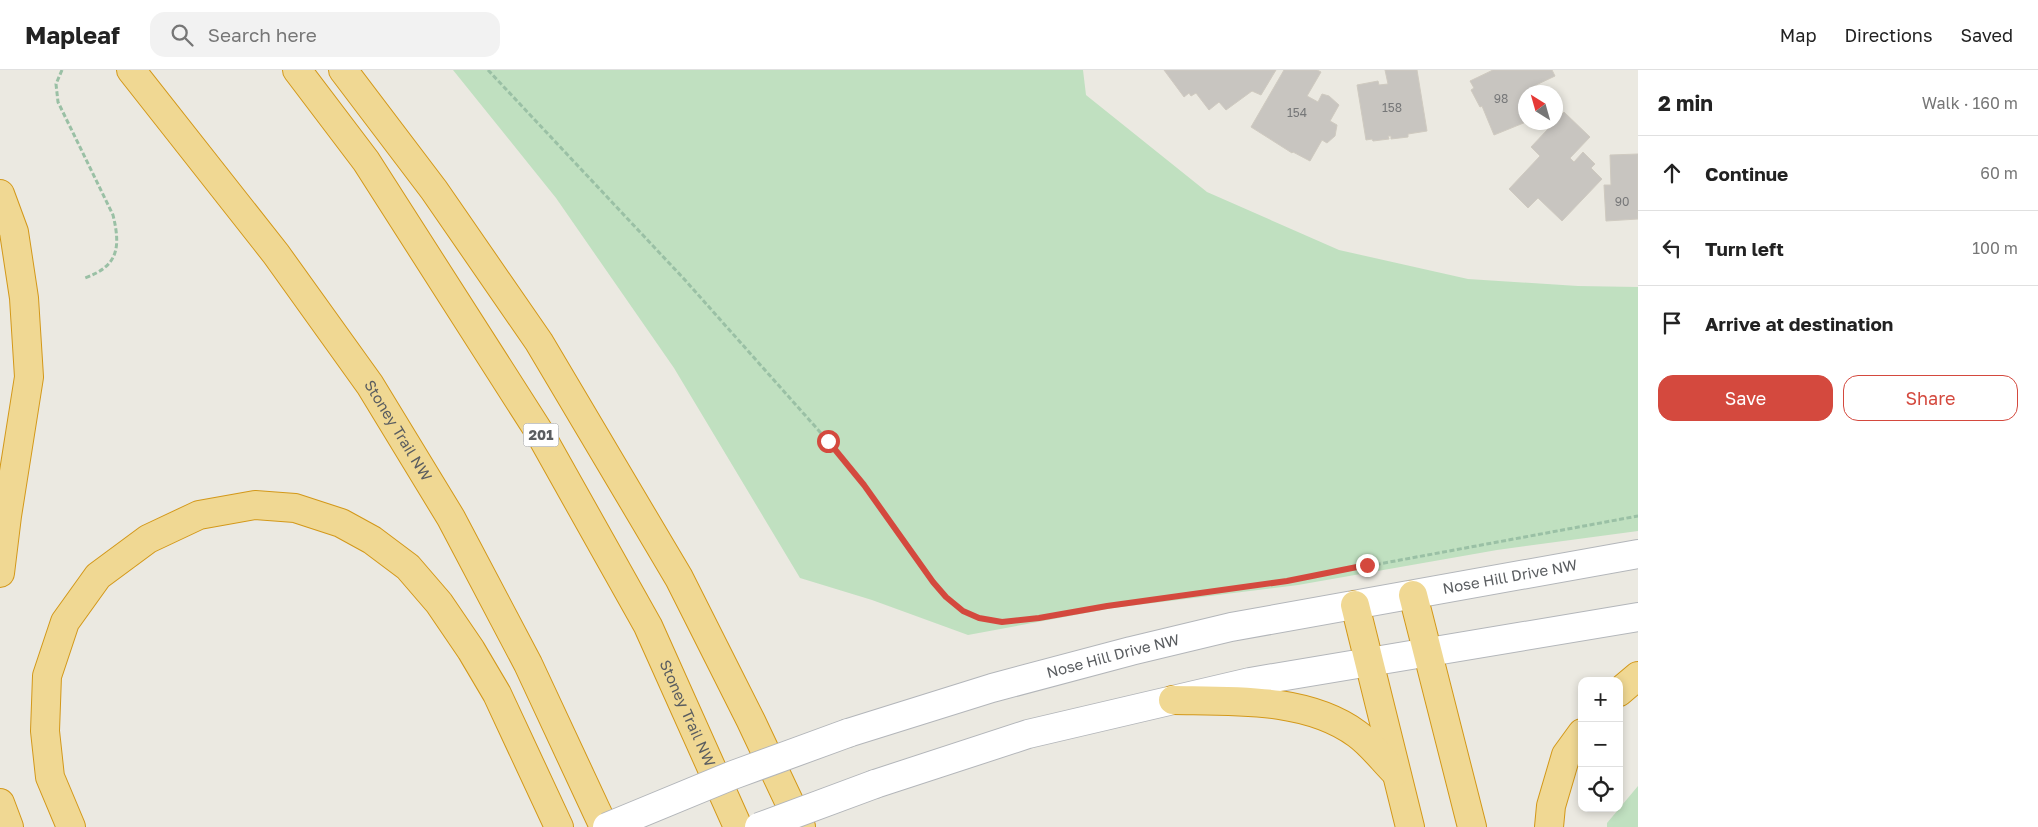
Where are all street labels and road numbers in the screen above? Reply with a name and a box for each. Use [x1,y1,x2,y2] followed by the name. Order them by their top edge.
[361,376,436,484] street label: Stoney Trail NW
[524,424,558,446] road number: 201
[1441,555,1579,597] street label: Nose Hill Drive NW
[1044,630,1181,681] street label: Nose Hill Drive NW
[656,657,720,769] street label: Stoney Trail NW

